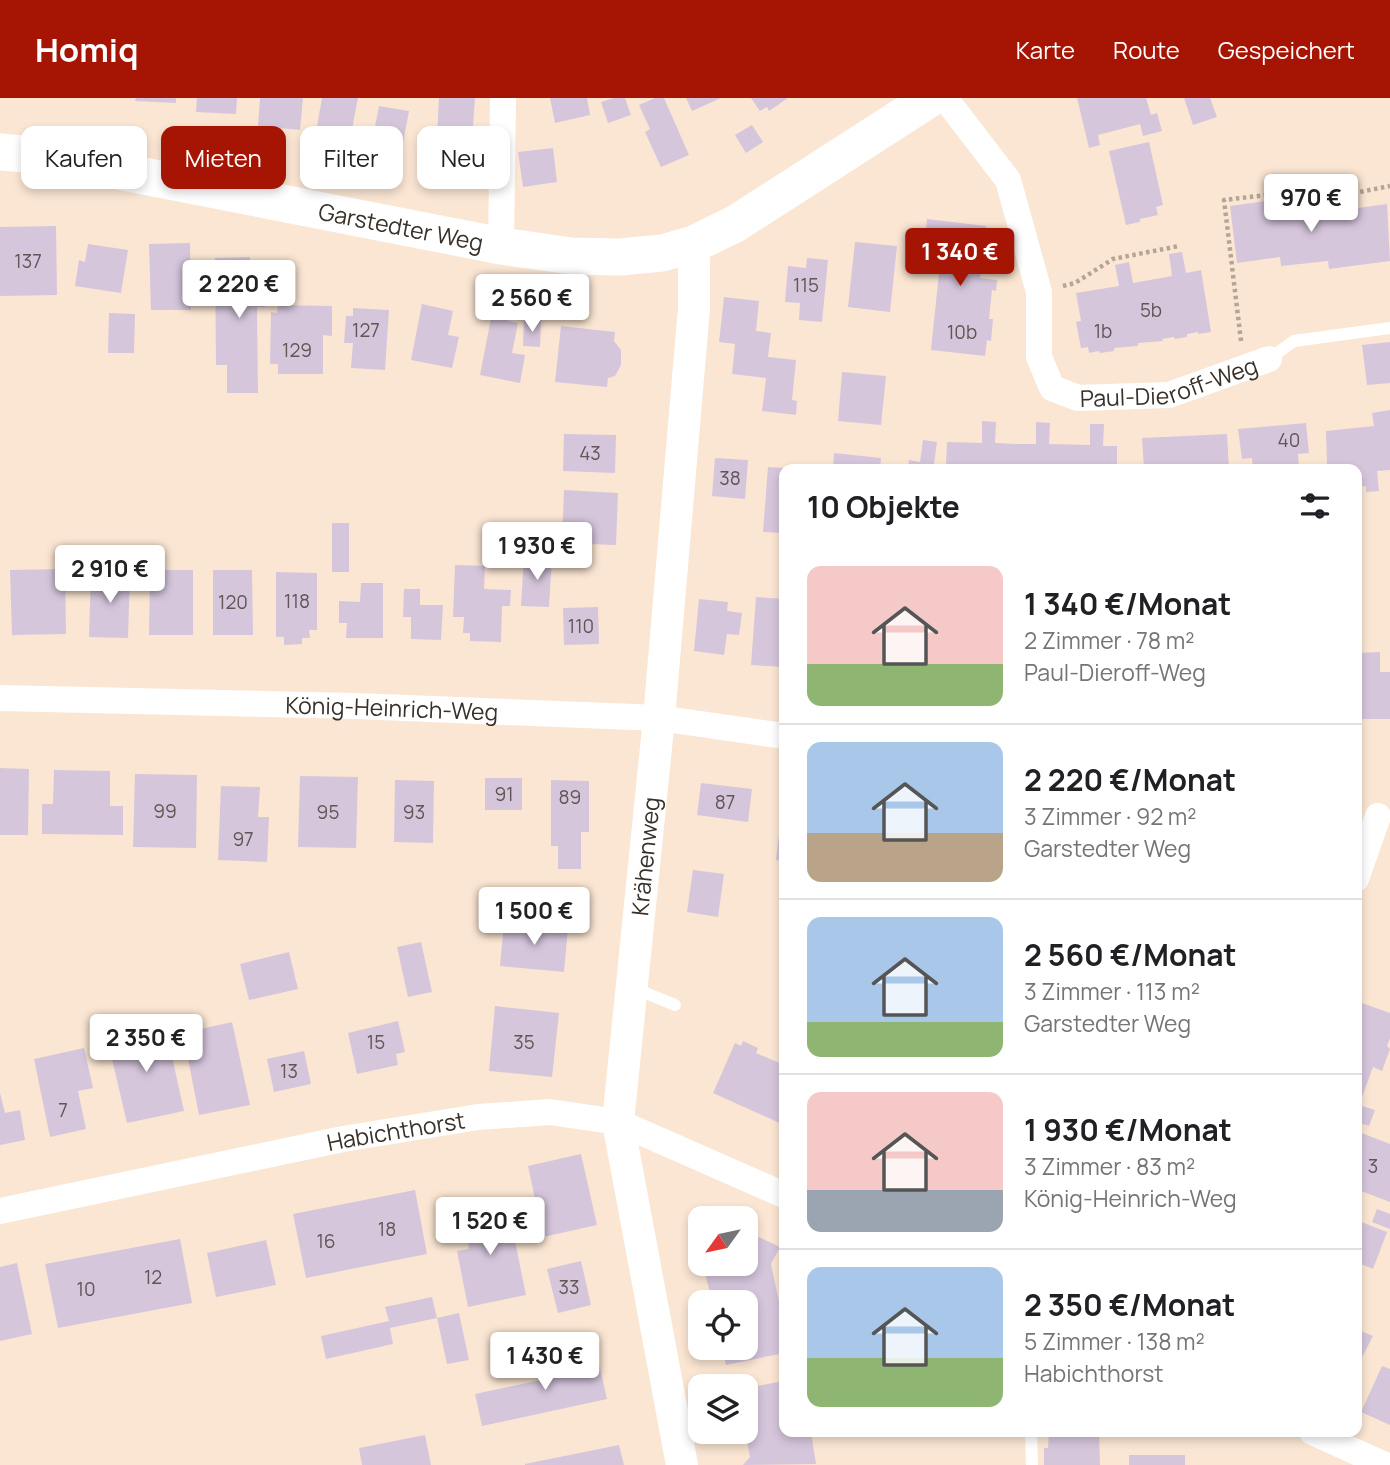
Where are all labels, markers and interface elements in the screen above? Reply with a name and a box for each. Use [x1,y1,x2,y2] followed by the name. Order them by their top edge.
[35,27,139,72] text: Homiq
[1016,33,1075,66] text: Karte
[1113,33,1180,66] text: Route
[1218,33,1355,66] text: Gespeichert
[21,126,147,189] chip: Kaufen
[161,126,286,189] chip: Mieten
[300,126,403,189] chip: Filter
[417,126,510,189] chip: Neu
[1262,174,1360,234] pin: 970 €
[1280,181,1342,213] text: 970 €
[316,195,486,258] street label: Garstedter Weg
[895,228,1025,288] pin: 1 340 €
[921,235,999,267] text: 1 340 €
[14,248,42,274] house number: 137
[174,260,304,320] pin: 2 220 €
[198,267,280,299] text: 2 220 €
[793,272,819,298] house number: 115
[467,274,597,334] pin: 2 560 €
[491,281,573,313] text: 2 560 €
[1140,297,1162,323] house number: 5b
[352,317,380,343] house number: 127
[1094,318,1112,344] house number: 1b
[947,319,977,345] house number: 10b
[282,337,312,363] house number: 129
[1079,349,1262,414] street label: Paul-Dieroff-Weg
[1278,427,1300,453] house number: 40
[579,440,601,466] house number: 43
[719,465,741,491] house number: 38
[807,486,960,527] text: 10 Objekte
[1296,487,1334,525] icon: filters
[472,522,602,582] pin: 1 930 €
[498,529,576,561] text: 1 930 €
[45,546,175,605] pin: 2 910 €
[71,552,149,584] text: 2 910 €
[1024,583,1231,624] text: 1 340 €/Monat
[284,588,310,614] house number: 118
[218,589,248,615] house number: 120
[863,594,947,678] icon: home
[568,613,594,639] house number: 110
[1024,624,1194,656] text: 2 Zimmer · 78 m²
[1024,656,1206,688] text: Paul-Dieroff-Weg
[285,688,499,728] street label: König-Heinrich-Weg
[1024,759,1236,800] text: 2 220 €/Monat
[863,770,947,854] icon: home
[494,781,514,807] house number: 91
[559,784,581,810] house number: 89
[715,789,735,815] house number: 87
[623,795,667,917] street label: Krähenweg
[153,798,177,824] house number: 99
[317,799,339,825] house number: 95
[403,799,425,825] house number: 93
[1024,800,1197,832] text: 3 Zimmer · 92 m²
[232,826,254,852] house number: 97
[1024,832,1191,864] text: Garstedter Weg
[469,888,599,947] pin: 1 500 €
[495,894,573,926] text: 1 500 €
[1024,934,1237,975] text: 2 560 €/Monat
[863,945,947,1029] icon: home
[1024,975,1200,1007] text: 3 Zimmer · 113 m²
[1024,1007,1191,1039] text: Garstedter Weg
[81,1014,211,1074] pin: 2 350 €
[106,1021,186,1053] text: 2 350 €
[367,1029,385,1055] house number: 15
[513,1029,535,1055] house number: 35
[280,1058,298,1084] house number: 13
[58,1097,68,1123] house number: 7
[324,1103,467,1158] street label: Habichthorst
[1024,1109,1232,1150] text: 1 930 €/Monat
[863,1120,947,1204] icon: home
[1024,1150,1195,1182] text: 3 Zimmer · 83 m²
[1368,1153,1378,1179] house number: 3
[1024,1182,1237,1214] text: König-Heinrich-Weg
[425,1198,555,1257] pin: 1 520 €
[452,1204,528,1236] text: 1 520 €
[688,1206,758,1276] north arrow
[688,1206,758,1444] map controls
[378,1216,396,1242] house number: 18
[316,1228,336,1254] house number: 16
[144,1264,162,1290] house number: 12
[558,1274,580,1300] house number: 33
[76,1276,96,1302] house number: 10
[1024,1284,1235,1325] text: 2 350 €/Monat
[688,1290,758,1360] button: locate
[863,1295,947,1379] icon: home
[1024,1325,1205,1357] text: 5 Zimmer · 138 m²
[480,1332,610,1392] pin: 1 430 €
[506,1339,584,1371] text: 1 430 €
[1024,1357,1164,1389] text: Habichthorst
[688,1374,758,1444] button: layers

